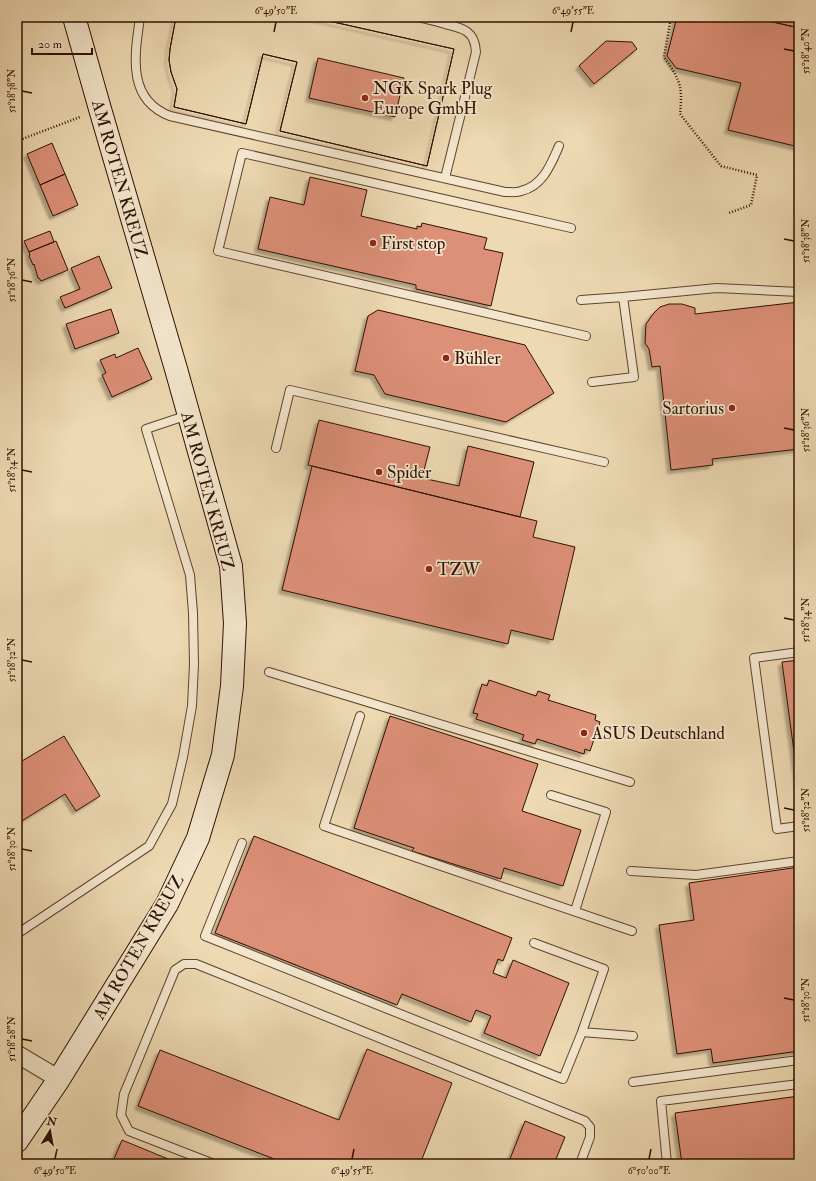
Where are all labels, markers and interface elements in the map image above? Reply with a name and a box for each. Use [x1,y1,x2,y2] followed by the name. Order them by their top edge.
[255,5,297,17] text: 6°49'50"E
[552,5,594,17] text: 6°49'55"E
[800,28,812,74] text: 51°18'40"N
[32,30,92,56] scale bar
[38,37,63,52] text: 20 m
[6,69,18,113] text: 51°18'38"N
[373,78,493,120] place label: NGK Spark Plug Europe GmbH
[360,93,370,103] marker: NGK Spark Plug Europe GmbH
[87,97,152,261] street label: AM ROTEN KREUZ
[800,219,812,263] text: 51°18'38"N
[381,233,446,255] place label: First stop
[368,238,378,248] marker: First stop
[6,258,18,302] text: 51°18'36"N
[454,348,501,369] place label: Bühler
[441,353,451,363] marker: Bühler
[662,398,724,419] place label: Sartorius
[727,403,737,413] marker: Sartorius
[800,408,812,452] text: 51°18'36"N
[176,409,239,573] street label: AM ROTEN KREUZ
[6,448,18,492] text: 51°18'34"N
[387,462,432,484] place label: Spider
[374,467,384,477] marker: Spider
[437,559,480,580] place label: TZW
[424,564,434,574] marker: TZW
[800,598,812,642] text: 51°18'34"N
[6,638,18,682] text: 51°18'32"N
[591,723,725,744] place label: ASUS Deutschland
[579,728,589,738] marker: ASUS Deutschland
[800,788,812,832] text: 51°18'32"N
[6,827,18,871] text: 51°18'30"N
[88,871,189,1024] street label: AM ROTEN KREUZ
[800,978,812,1022] text: 51°18'30"N
[6,1016,18,1062] text: 51°18'28"N
[30,1111,70,1151] north arrow
[45,1114,59,1129] text: N
[34,1165,76,1177] text: 6°49'50"E
[331,1165,373,1177] text: 6°49'55"E
[628,1165,670,1177] text: 6°50'00"E

